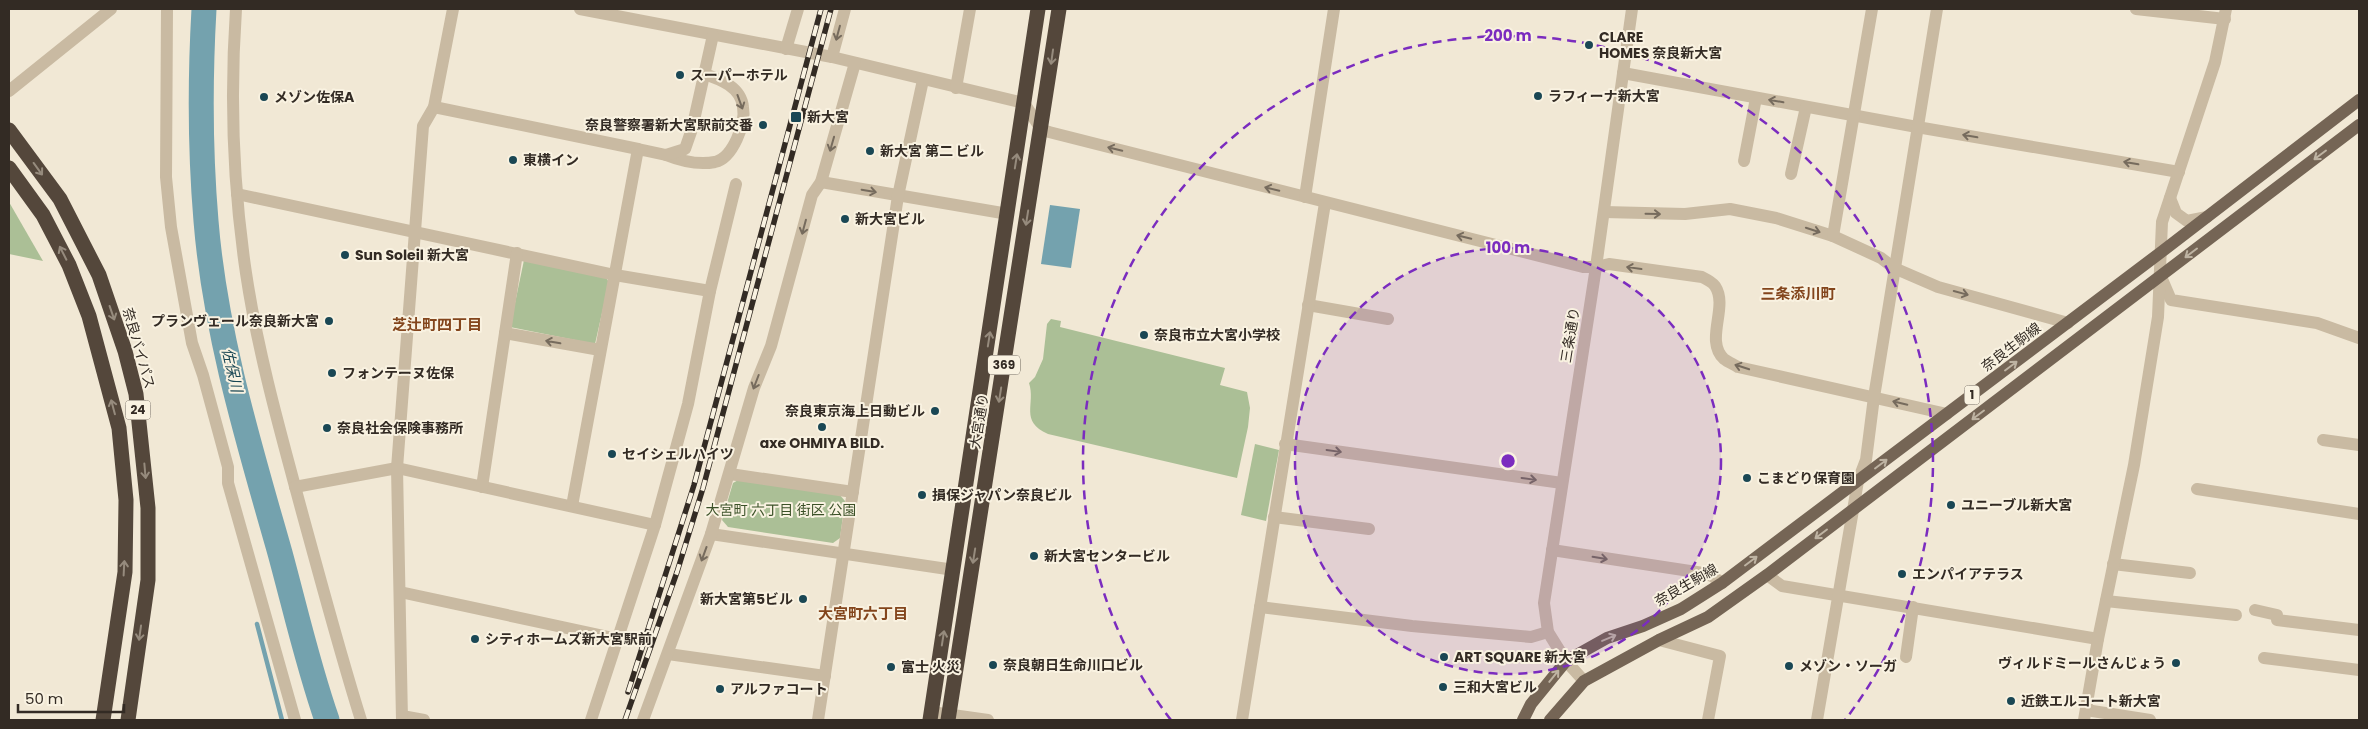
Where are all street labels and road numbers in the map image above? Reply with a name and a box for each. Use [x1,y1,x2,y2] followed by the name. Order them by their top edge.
[118,305,160,391] street label: 奈良バイパス
[1556,306,1584,364] street label: 三条通り
[1977,318,2045,376] street label: 奈良生駒線
[988,356,1020,374] road number: 369
[1964,386,1980,404] road number: 1
[965,392,993,450] street label: 大宮通り
[126,400,150,420] road number: 24
[1651,559,1721,611] street label: 奈良生駒線

